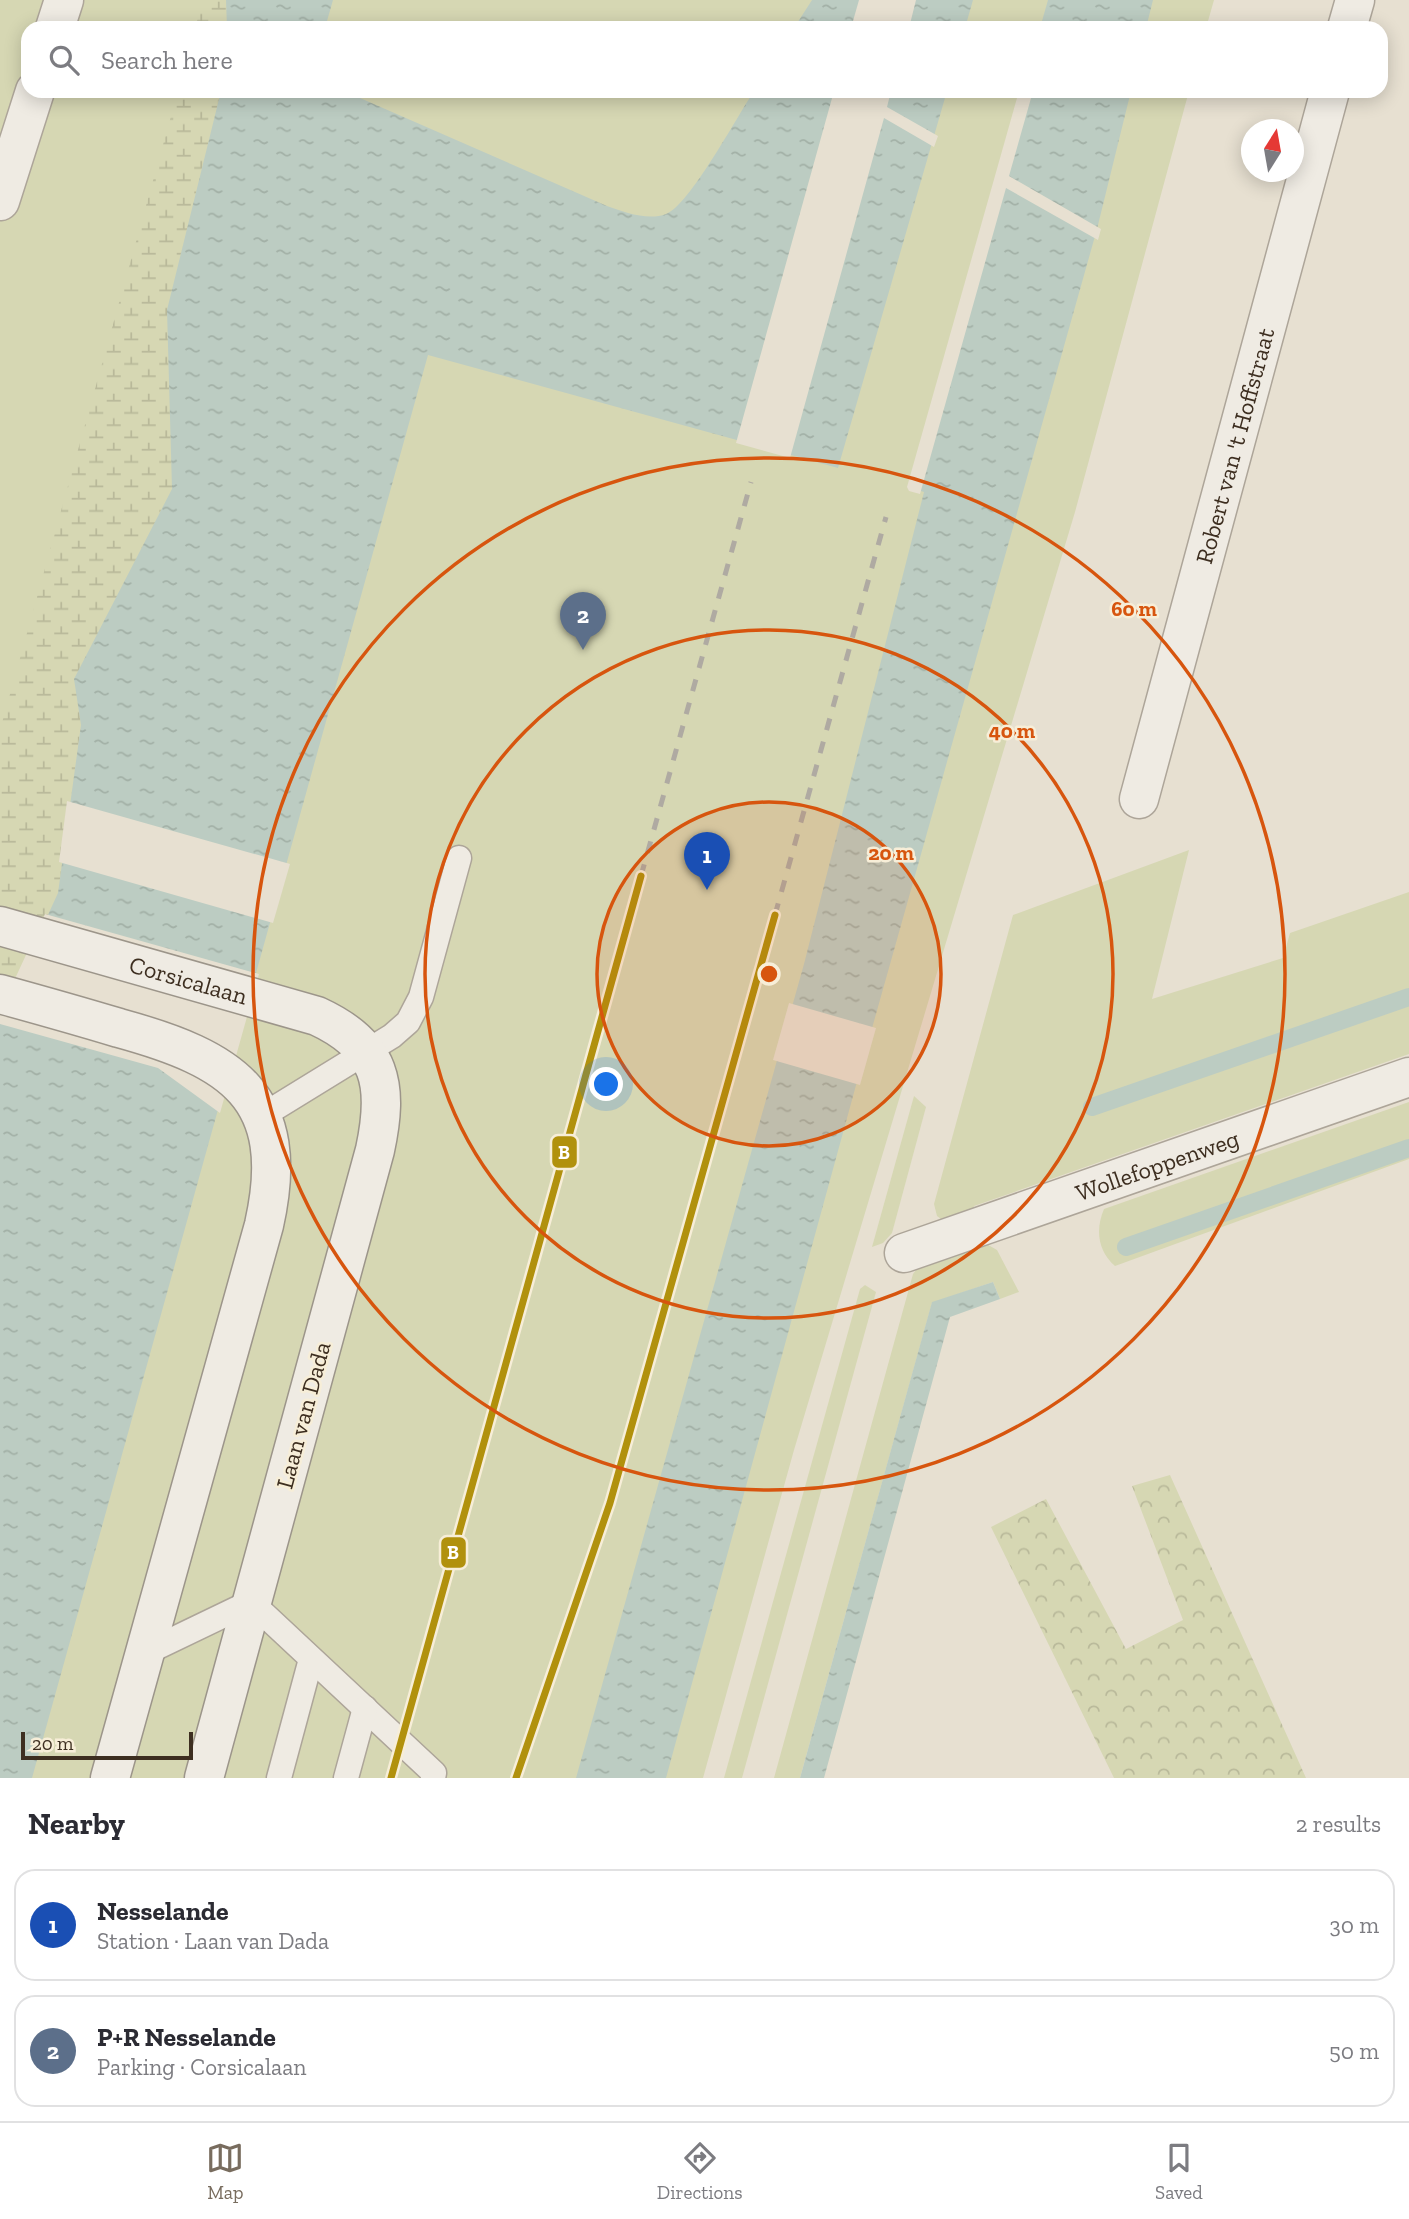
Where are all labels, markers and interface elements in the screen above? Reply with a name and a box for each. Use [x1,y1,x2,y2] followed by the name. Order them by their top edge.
[21,21,1388,98] search box
[45,41,83,79] icon: search
[101,44,233,76] text: Search here
[1241,119,1304,182] north arrow
[1189,324,1280,567] street label: Robert van 't Hoffstraat
[560,592,606,650] pin: 2
[1111,596,1157,621] text: 60 m
[989,718,1036,743] text: 40 m
[684,832,730,890] pin: 1
[868,840,914,865] text: 20 m
[126,949,251,1010] street label: Corsicalaan
[757,962,781,986] centre of rings
[589,1067,623,1101] your location
[1072,1123,1243,1207] street label: Wollefoppenweg
[551,1135,578,1169] line badge: B
[558,1141,570,1164] text: B
[269,1338,337,1492] street label: Laan van Dada
[440,1536,467,1569] line badge: B
[447,1541,459,1564] text: B
[21,1729,192,1761] scale bar
[32,1732,73,1755] text: 20 m
[28,1806,125,1842] text: Nearby
[1296,1810,1381,1838] text: 2 results
[97,1895,228,1927] text: Nesselande
[48,1911,58,1939] text: 1
[1329,1911,1379,1939] text: 30 m
[97,1927,329,1955] text: Station · Laan van Dada
[97,2021,276,2053] text: P+R Nesselande
[47,2037,59,2065] text: 2
[1329,2037,1379,2065] text: 50 m
[97,2053,306,2081] text: Parking · Corsicalaan
[206,2139,244,2204] tab: Map
[657,2139,743,2204] tab: Directions
[1155,2139,1203,2204] tab: Saved

